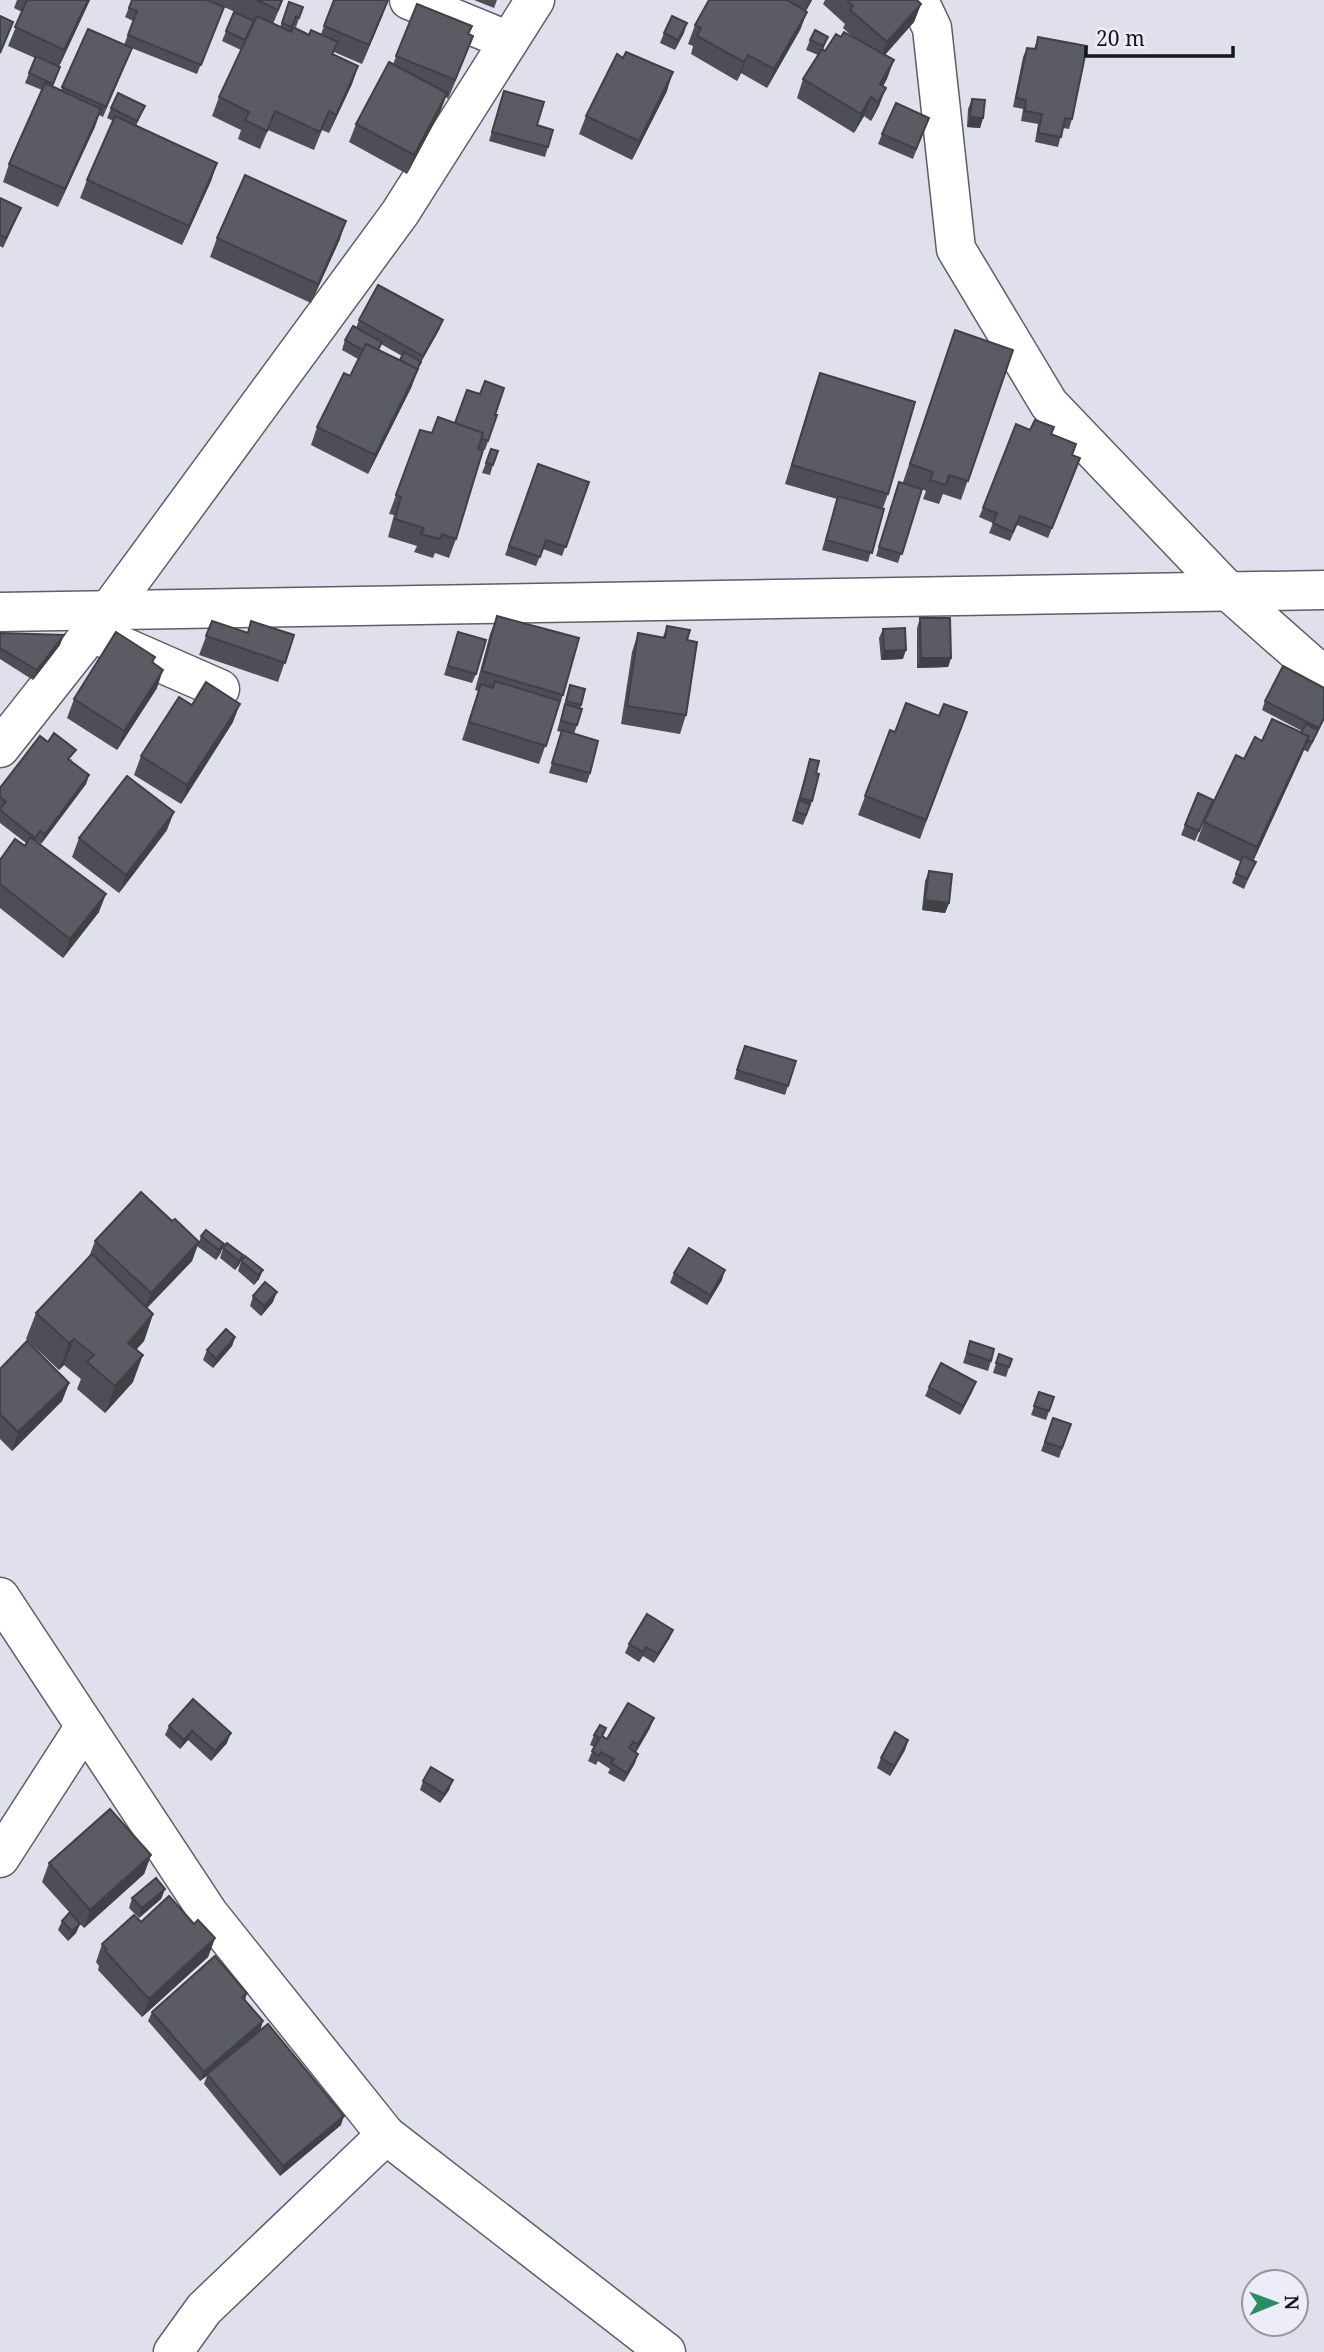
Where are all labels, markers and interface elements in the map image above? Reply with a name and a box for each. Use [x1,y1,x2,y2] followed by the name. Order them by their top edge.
[1086,14,1233,58] scale bar
[1096,24,1145,52] text: 20 m
[1240,2268,1310,2338] north arrow
[1279,2295,1305,2310] text: N

